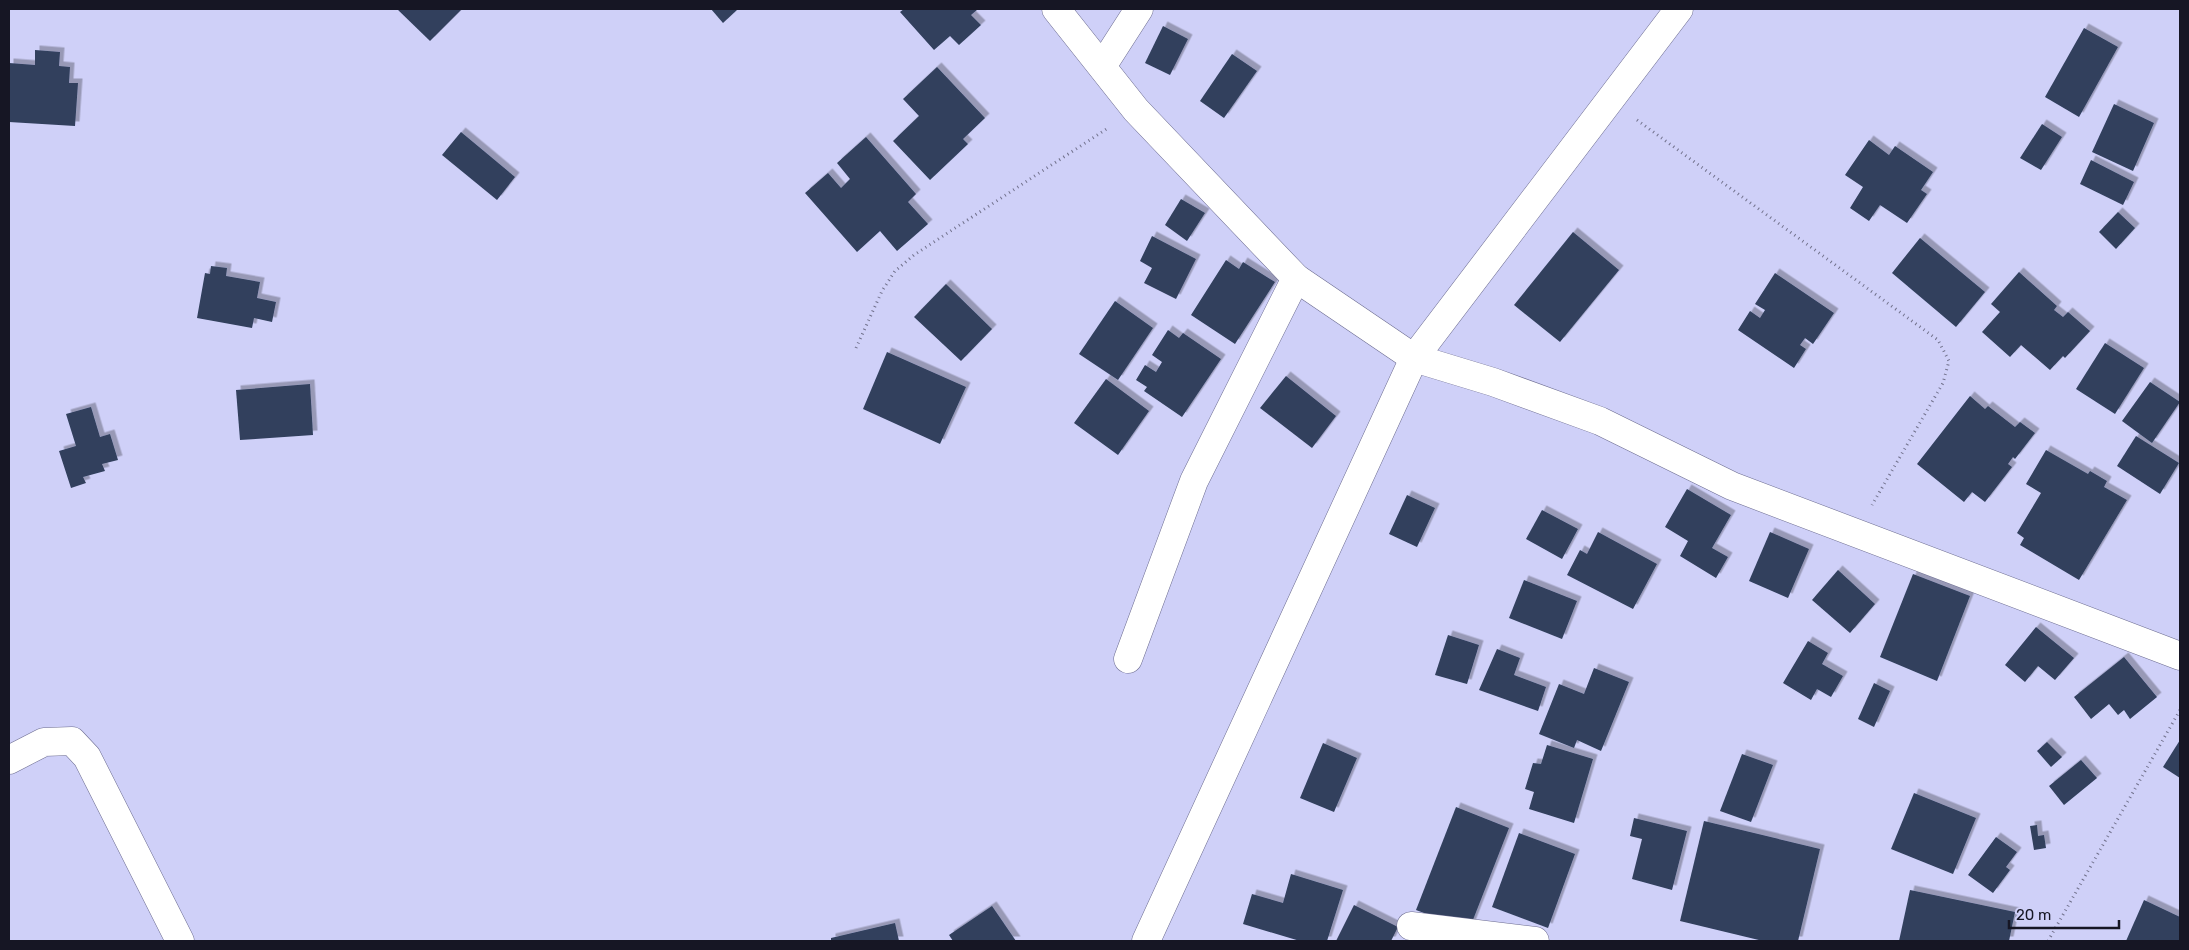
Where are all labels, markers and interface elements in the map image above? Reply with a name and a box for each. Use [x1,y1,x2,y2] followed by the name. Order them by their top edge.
[2009,898,2119,930] scale bar
[2016,906,2051,924] text: 20 m

